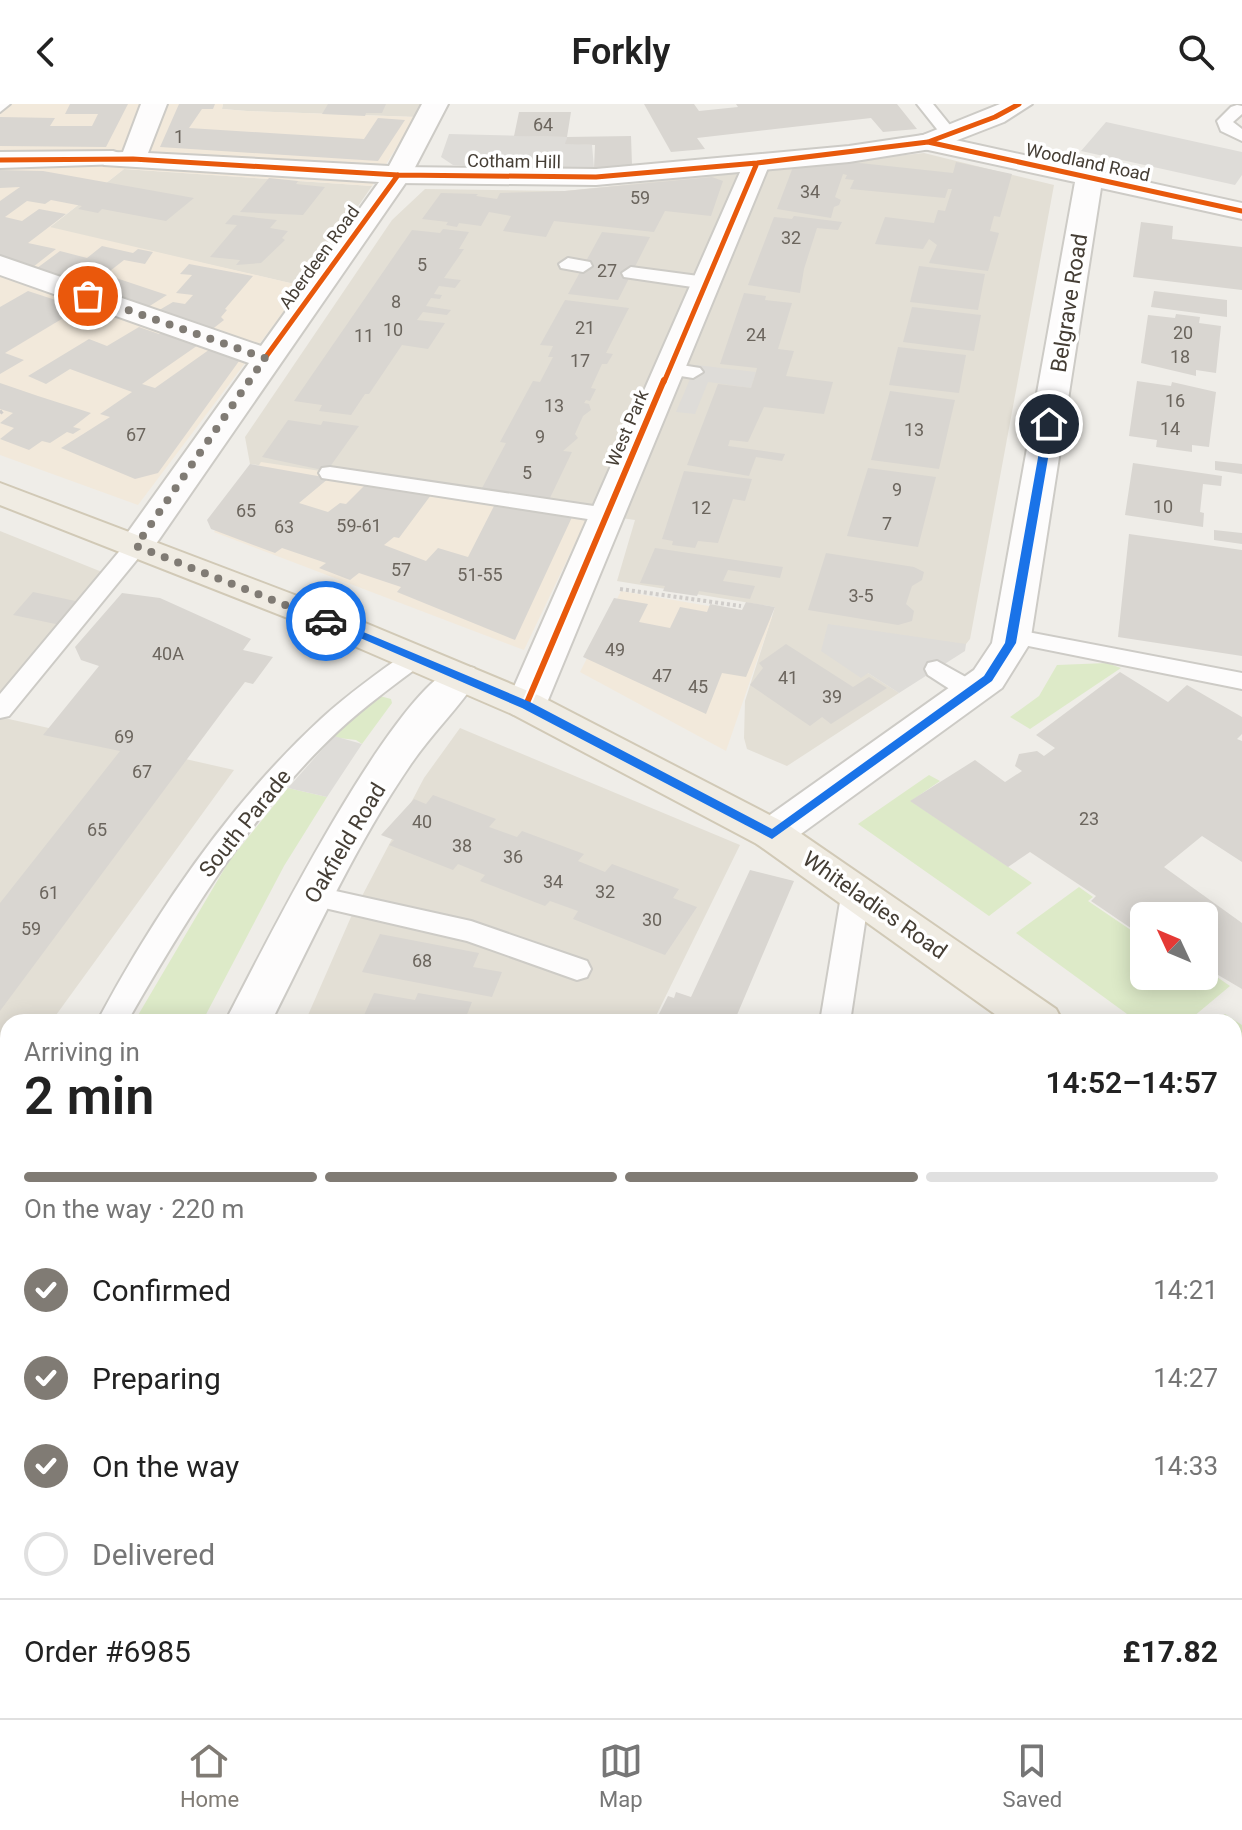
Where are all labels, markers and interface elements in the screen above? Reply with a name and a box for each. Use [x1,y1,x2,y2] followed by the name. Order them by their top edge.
[24,30,68,74] icon: back
[1174,30,1218,74] icon: search
[572,31,670,73] text: Forkly
[533,114,553,135] house number: 64
[174,126,184,147] house number: 1
[1024,139,1152,185] street label: Woodland Road
[467,150,561,172] street label: Cotham Hill
[800,181,820,202] house number: 34
[630,187,650,208] house number: 59
[275,201,363,313] street label: Aberdeen Road
[781,227,801,248] house number: 32
[1046,232,1092,374] street label: Belgrave Road
[417,254,427,275] house number: 5
[597,260,617,281] house number: 27
[54,262,122,330] pin
[66,274,110,318] icon: bag
[391,291,401,312] house number: 8
[575,317,595,338] house number: 21
[383,319,403,340] house number: 10
[1173,322,1193,343] house number: 20
[746,324,766,345] house number: 24
[354,325,374,346] house number: 11
[1170,346,1190,367] house number: 18
[570,350,590,371] house number: 17
[601,386,653,469] street label: West Park
[1015,390,1083,458] pin
[1165,390,1185,411] house number: 16
[544,395,564,416] house number: 13
[1027,402,1071,446] icon: home
[1160,418,1180,439] house number: 14
[904,419,924,440] house number: 13
[126,424,146,445] house number: 67
[535,426,545,447] house number: 9
[522,462,532,483] house number: 5
[892,479,902,500] house number: 9
[1153,496,1173,517] house number: 10
[691,497,711,518] house number: 12
[236,500,256,521] house number: 65
[882,513,892,534] house number: 7
[336,515,382,536] house number: 59-61
[274,516,294,537] house number: 63
[391,559,411,580] house number: 57
[457,564,503,585] house number: 51-55
[286,581,366,661] courier
[848,585,874,606] house number: 3-5
[304,599,348,643] icon: car
[605,639,625,660] house number: 49
[152,643,184,664] house number: 40A
[652,665,672,686] house number: 47
[778,667,798,688] house number: 41
[688,676,708,697] house number: 45
[822,686,842,707] house number: 39
[114,726,134,747] house number: 69
[132,761,152,782] house number: 67
[194,764,296,882] street label: South Parade
[299,778,391,908] street label: Oakfield Road
[1079,808,1099,829] house number: 23
[412,811,432,832] house number: 40
[87,819,107,840] house number: 65
[452,835,472,856] house number: 38
[503,846,523,867] house number: 36
[798,846,952,964] street label: Whiteladies Road
[543,871,563,892] house number: 34
[595,881,615,902] house number: 32
[39,882,59,903] house number: 61
[1130,902,1218,990] north arrow
[1130,902,1218,990] map controls
[642,909,662,930] house number: 30
[21,918,41,939] house number: 59
[412,950,432,971] house number: 68
[24,1037,140,1067] text: Arriving in
[1045,1065,1218,1100] text: 14:52–14:57
[24,1066,154,1127] text: 2 min
[24,1194,244,1224] text: On the way · 220 m
[24,1268,68,1312] icon: check
[92,1273,231,1308] text: Confirmed
[1153,1275,1218,1305] text: 14:21
[24,1356,68,1400] icon: check
[92,1361,221,1396] text: Preparing
[1153,1363,1218,1393] text: 14:27
[24,1444,68,1488] icon: check
[92,1449,239,1484] text: On the way
[1153,1451,1218,1481] text: 14:33
[92,1537,215,1572] text: Delivered
[24,1634,191,1669] text: Order #6985
[1123,1634,1218,1669] text: £17.82
[180,1739,239,1812] tab: Home
[599,1739,643,1812] tab: Map
[1003,1739,1062,1812] tab: Saved

